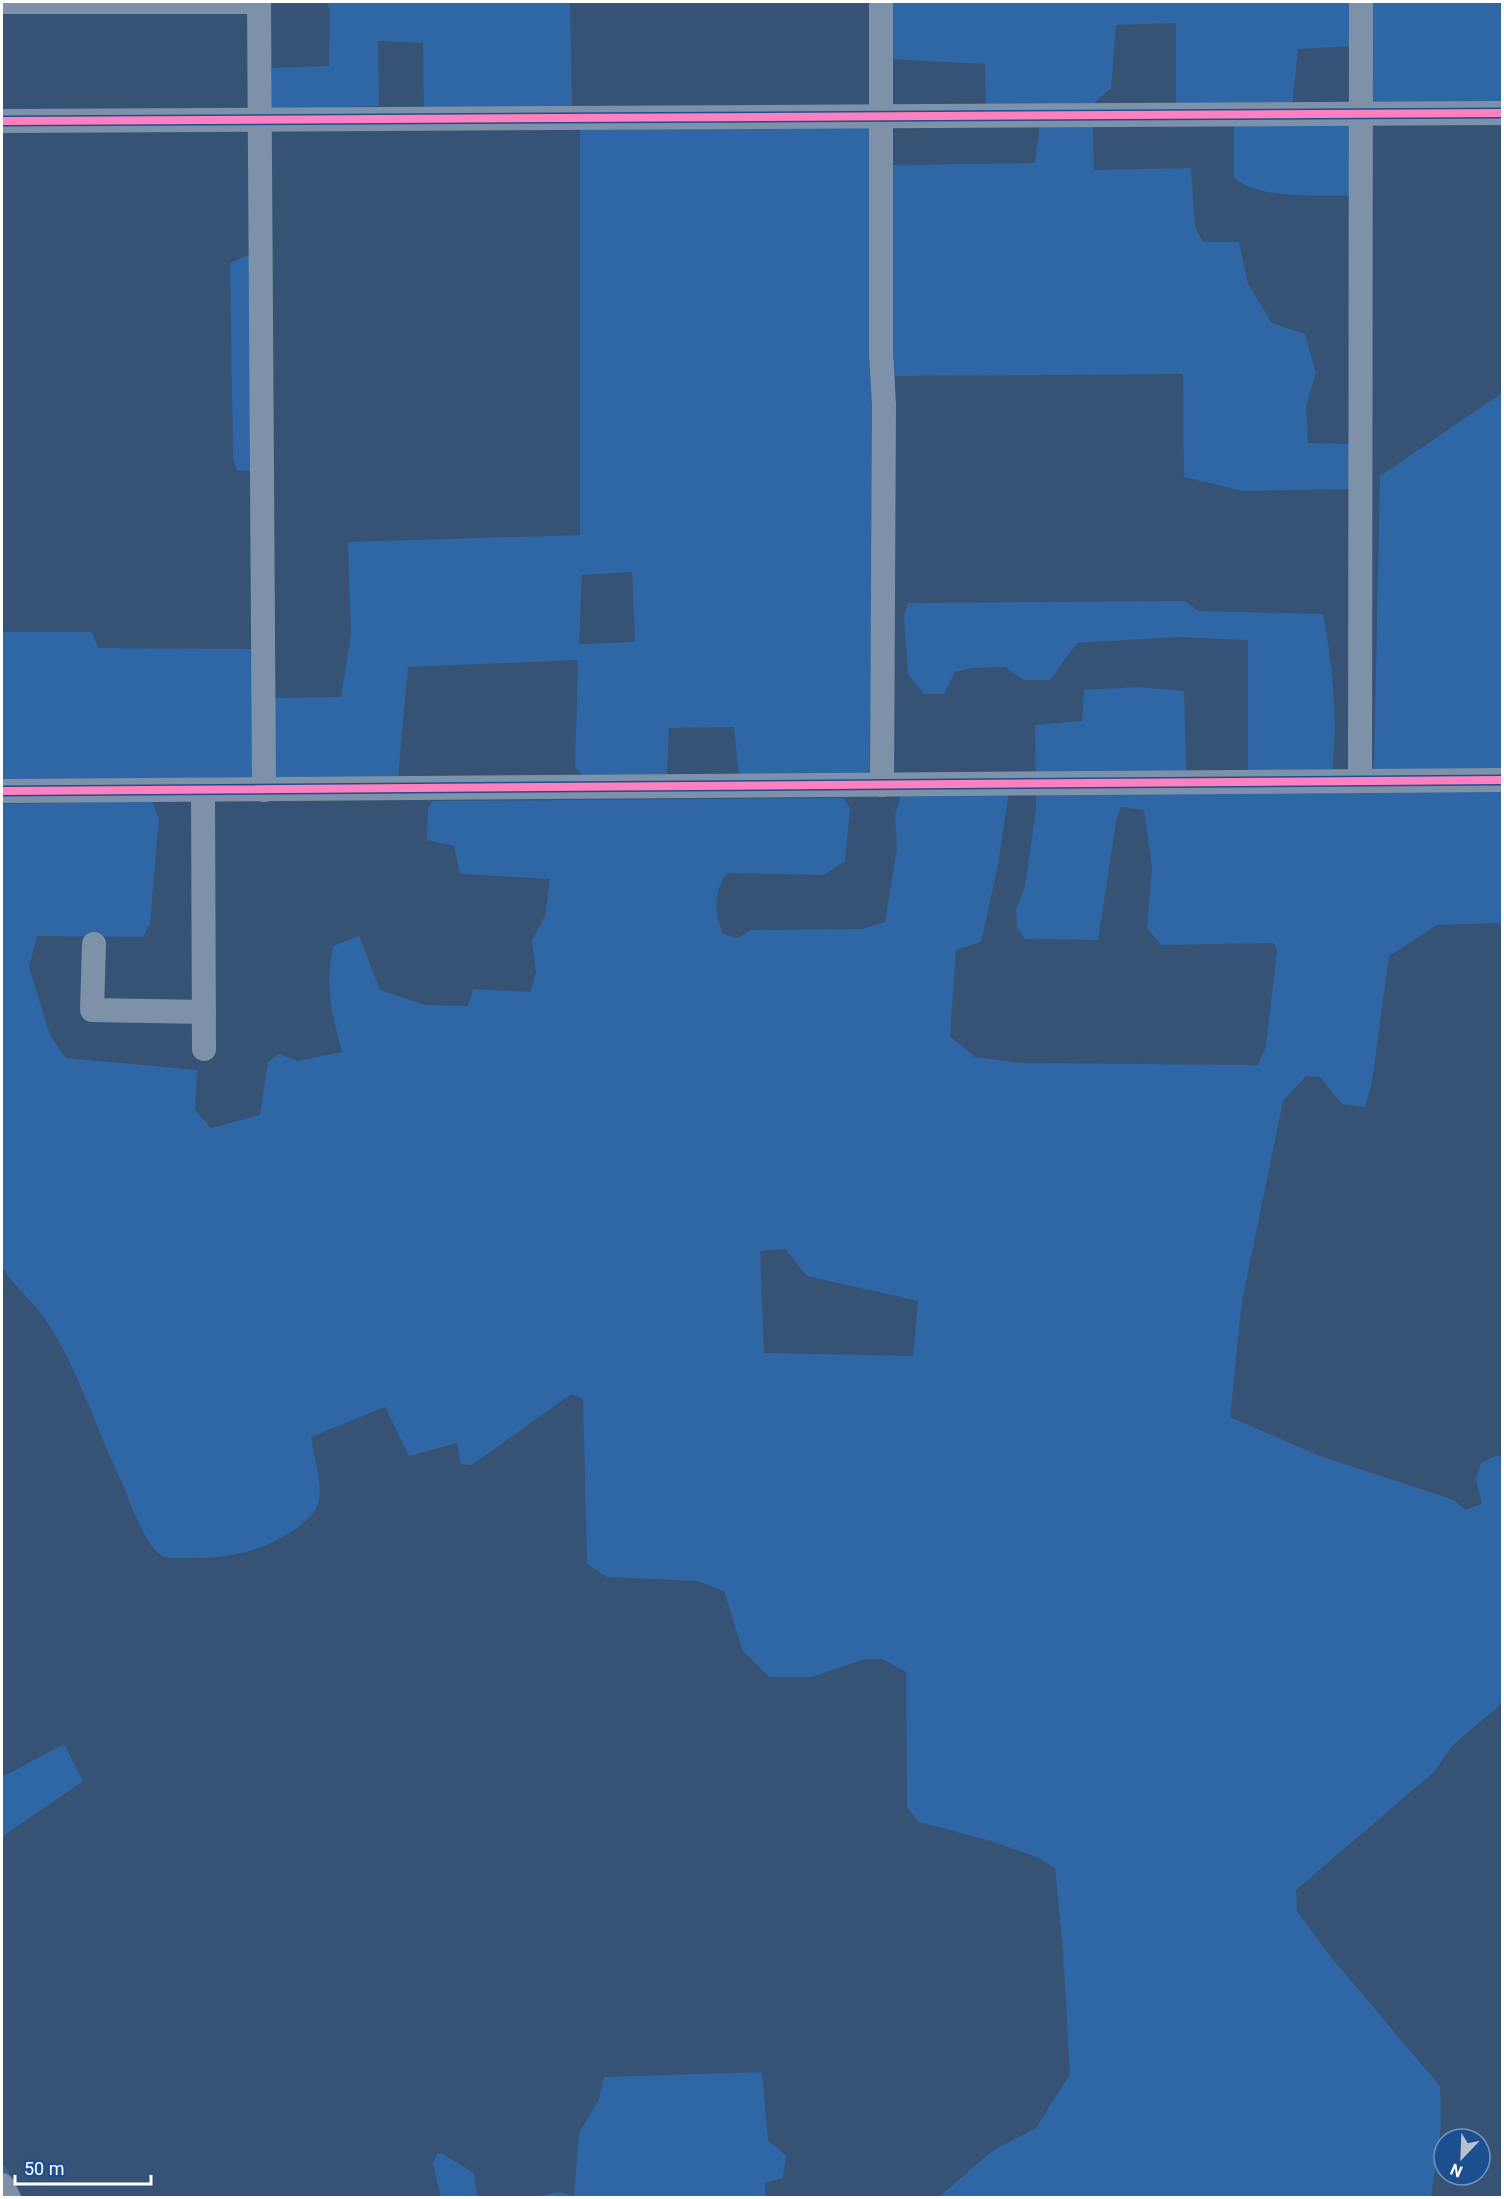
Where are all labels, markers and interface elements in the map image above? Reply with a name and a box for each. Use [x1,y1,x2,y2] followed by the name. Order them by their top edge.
[1432,2127,1492,2187] north arrow
[15,2148,152,2186] scale bar
[24,2158,64,2179] text: 50 m
[1447,2159,1465,2181] text: N

